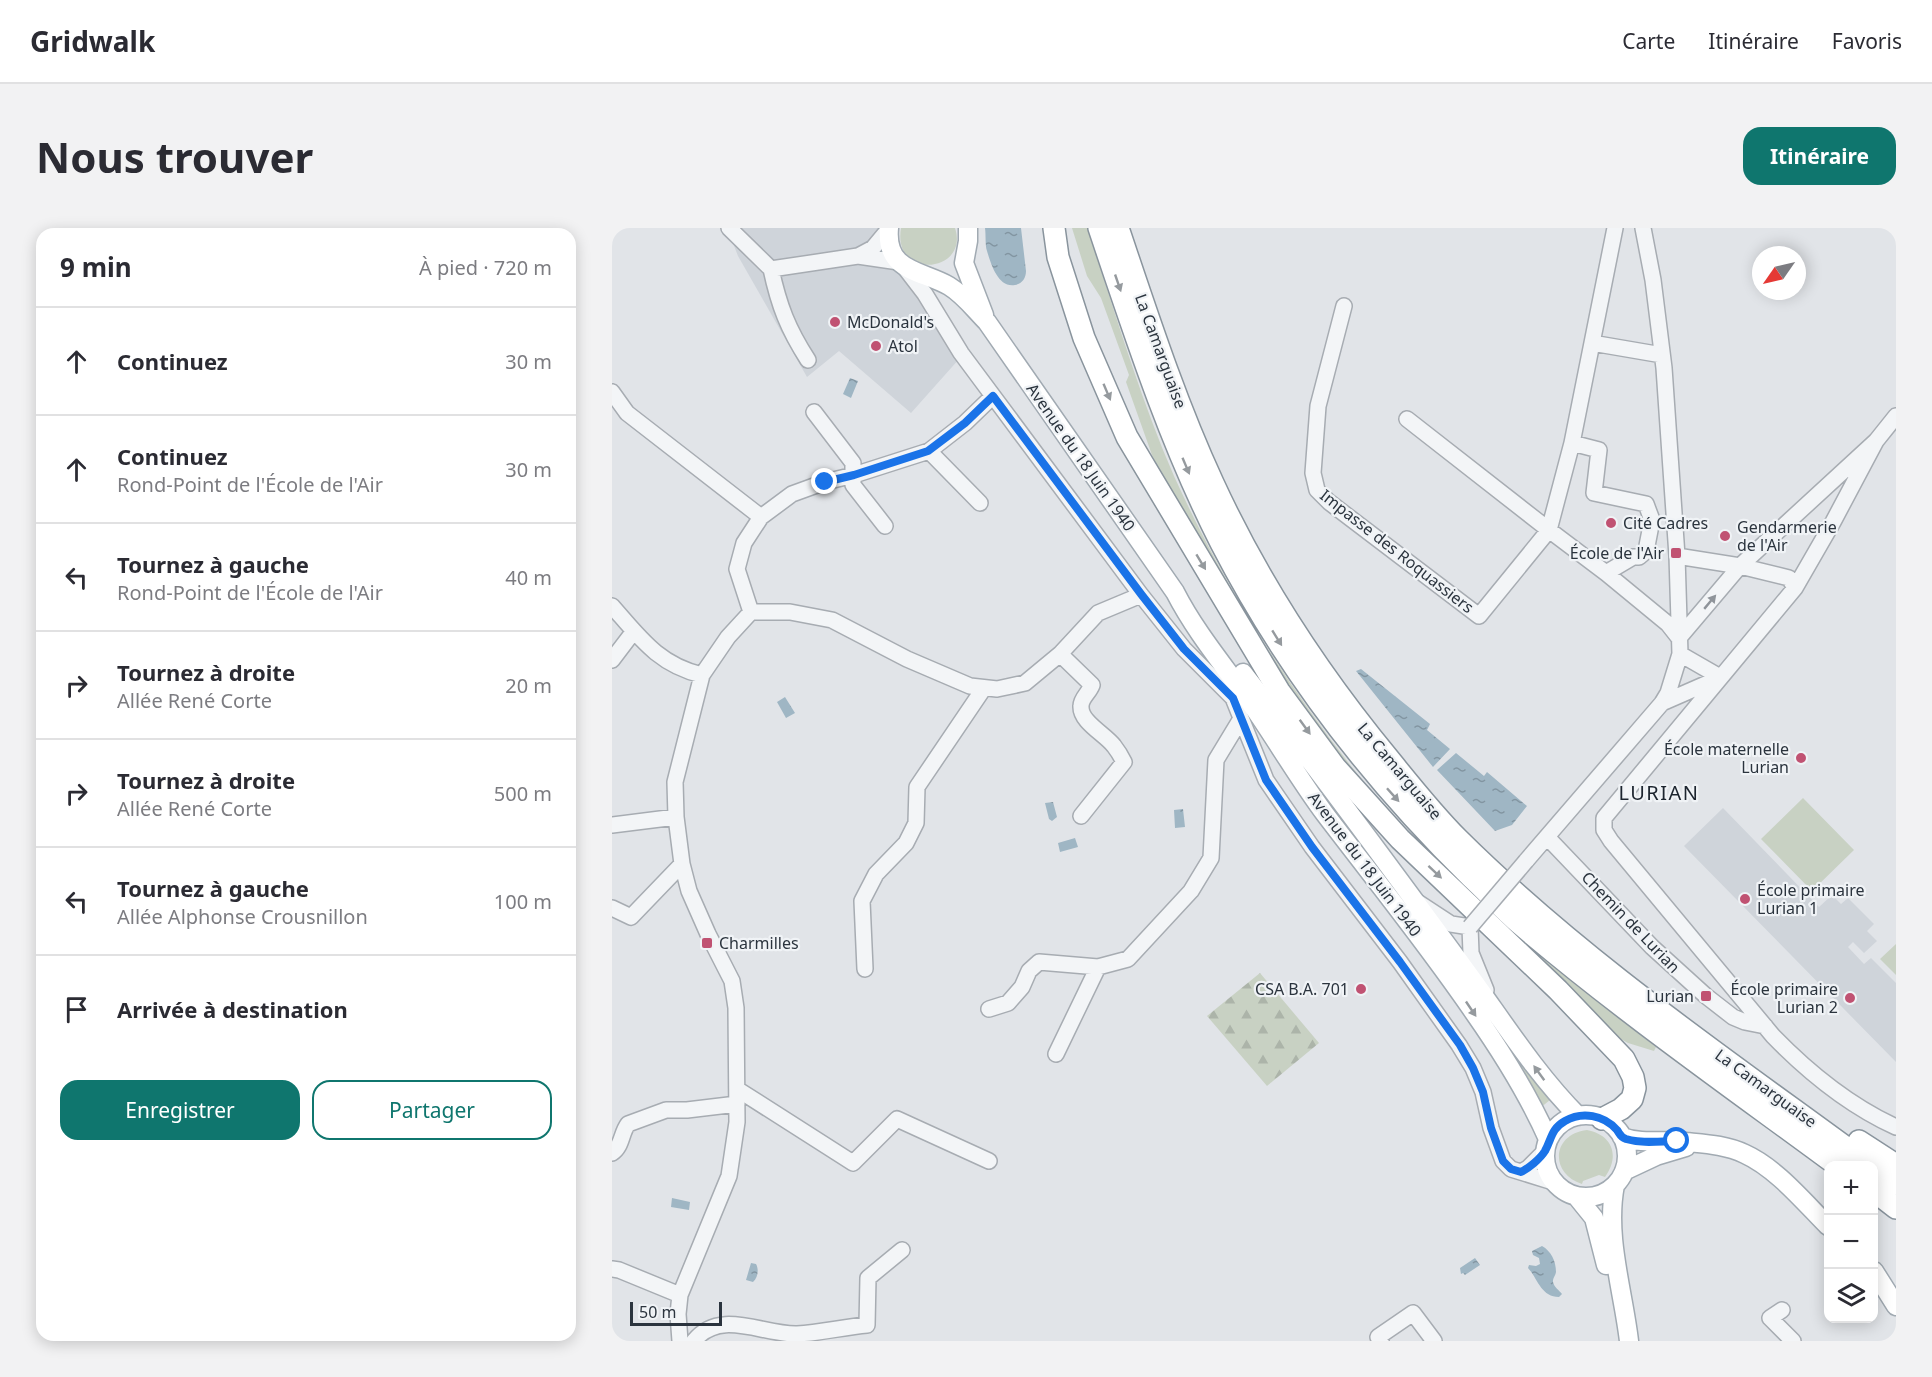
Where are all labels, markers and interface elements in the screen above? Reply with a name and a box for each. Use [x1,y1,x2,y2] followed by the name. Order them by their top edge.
[30,22,155,60] text: Gridwalk
[1622,27,1675,55] text: Carte
[1708,27,1799,55] text: Itinéraire
[1832,27,1902,55] text: Favoris
[1743,127,1896,185] button: Itinéraire
[36,128,313,185] text: Nous trouver
[1752,246,1806,300] north arrow
[60,249,132,285] text: 9 min
[419,254,552,281] text: À pied · 720 m
[1113,274,1123,292] one-way arrow
[1130,291,1192,411] street label: La Camarguaise
[847,311,934,333] place label: McDonald's
[828,315,842,329] marker: McDonald's
[888,335,918,357] place label: Atol
[869,339,883,353] marker: Atol
[60,345,93,378] icon: ahead
[117,346,228,376] text: Continuez
[505,348,552,375] text: 30 m
[1022,379,1140,535] street label: Avenue du 18 Juin 1940
[1102,383,1112,401] one-way arrow
[117,441,228,471] text: Continuez
[60,453,93,486] icon: ahead
[505,456,552,483] text: 30 m
[1181,458,1190,475] one-way arrow
[811,468,837,494] route end
[117,471,383,498] text: Rond-Point de l'École de l'Air
[1316,484,1478,618] street label: Impasse des Roquassiers
[1623,512,1708,534] place label: Cité Cadres
[1604,516,1618,530] marker: Cité Cadres
[1737,516,1837,556] place label: Gendarmerie de l'Air
[1718,529,1732,543] marker: Gendarmerie de l'Air
[1570,542,1664,564] place label: École de l'Air
[1669,546,1683,560] marker: École de l'Air
[117,549,309,579] text: Tournez à gauche
[1196,554,1207,570] one-way arrow
[60,561,93,594] icon: left
[505,564,552,591] text: 40 m
[117,579,383,606] text: Rond-Point de l'École de l'Air
[1703,594,1716,610] one-way arrow
[1272,630,1283,646] one-way arrow
[117,657,295,687] text: Tournez à droite
[60,669,93,702] icon: right
[505,672,552,699] text: 20 m
[117,687,272,714] text: Allée René Corte
[1353,718,1447,824] street label: La Camarguaise
[1299,719,1311,734] one-way arrow
[1664,738,1789,778] place label: École maternelle Lurian
[1794,751,1808,765] marker: École maternelle Lurian
[117,765,295,795] text: Tournez à droite
[60,777,93,810] icon: right
[1618,779,1700,806] district label: LURIAN
[494,780,552,807] text: 500 m
[1303,787,1427,941] street label: Avenue du 18 Juin 1940
[1386,787,1400,802] one-way arrow
[117,795,272,822] text: Allée René Corte
[1427,865,1442,878] one-way arrow
[1577,867,1685,977] street label: Chemin de Lurian
[117,873,309,903] text: Tournez à gauche
[1757,879,1865,919] place label: École primaire Lurian 1
[60,885,93,918] icon: left
[494,888,552,915] text: 100 m
[1738,892,1752,906] marker: École primaire Lurian 1
[117,903,368,930] text: Allée Alphonse Crousnillon
[719,932,799,954] place label: Charmilles
[700,936,714,950] marker: Charmilles
[1255,978,1349,1000] place label: CSA B.A. 701
[1730,978,1838,1018] place label: École primaire Lurian 2
[1354,982,1368,996] marker: CSA B.A. 701
[1646,985,1694,1007] place label: Lurian
[1699,989,1713,1003] marker: Lurian
[1843,991,1857,1005] marker: École primaire Lurian 2
[60,993,93,1026] icon: arrive
[117,994,348,1024] text: Arrivée à destination
[1466,1000,1477,1017] one-way arrow
[1711,1044,1821,1132] street label: La Camarguaise
[1533,1065,1545,1081] one-way arrow
[60,1080,300,1140] button: Enregistrer
[312,1080,552,1140] button: Partager
[1663,1127,1689,1153] route start
[1824,1161,1878,1323] map controls
[1824,1161,1878,1215] button: +
[1824,1215,1878,1269] button: −
[1824,1269,1878,1323] button: layers
[630,1299,722,1326] scale bar
[639,1301,676,1323] text: 50 m

